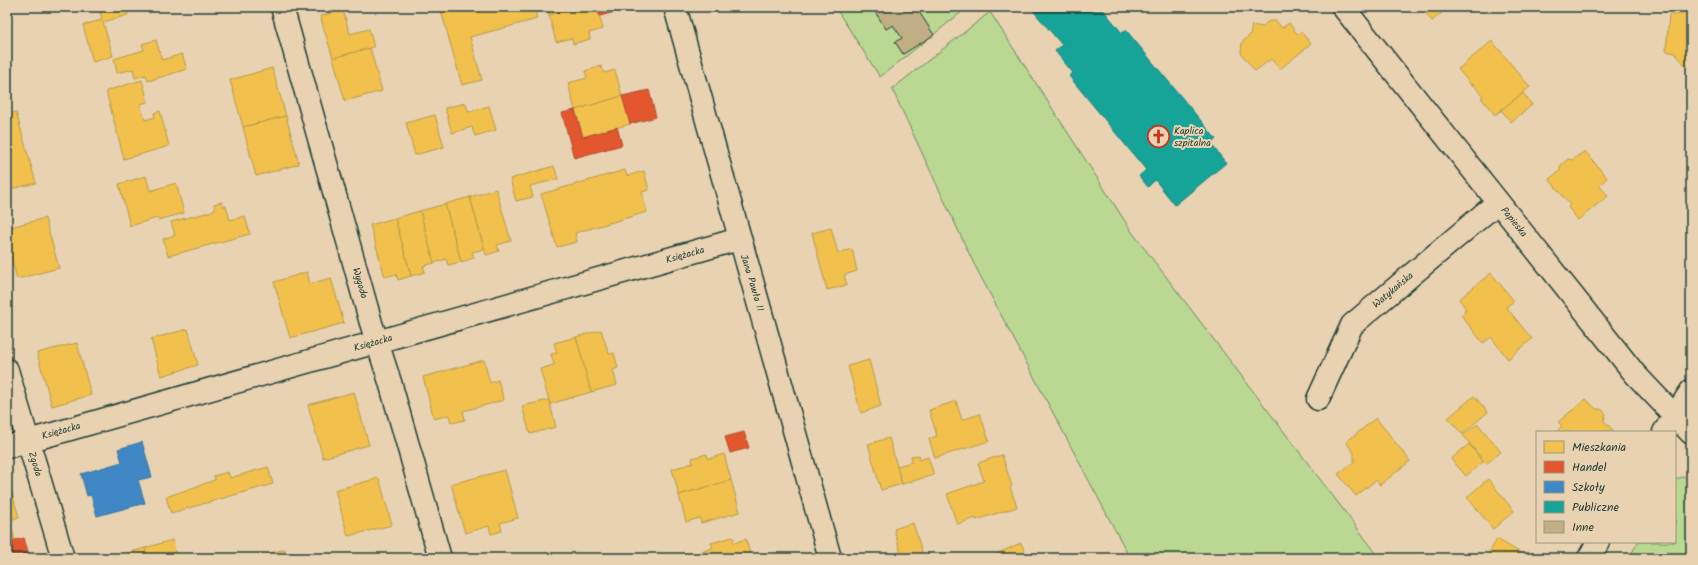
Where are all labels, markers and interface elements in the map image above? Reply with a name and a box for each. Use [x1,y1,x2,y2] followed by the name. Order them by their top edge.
[1174,123,1211,151] place label: Kaplica szpitalna
[1145,124,1171,150] church icon: Kaplica szpitalna
[1497,203,1532,241] street label: Papieska
[664,242,707,268] street label: Księżacka
[736,253,768,313] street label: Jana Pawła II
[348,266,372,301] street label: Wygoda
[1369,268,1417,312] street label: Watykańska
[352,330,395,356] street label: Księżacka
[40,418,83,444] street label: Księżacka
[1536,431,1676,543] legend
[1572,438,1627,457] text: Mieszkania
[24,450,46,479] street label: Zgoda
[1572,458,1606,477] text: Handel
[1572,478,1605,497] text: Szkoły
[1572,498,1619,517] text: Publiczne
[1572,518,1595,537] text: Inne

